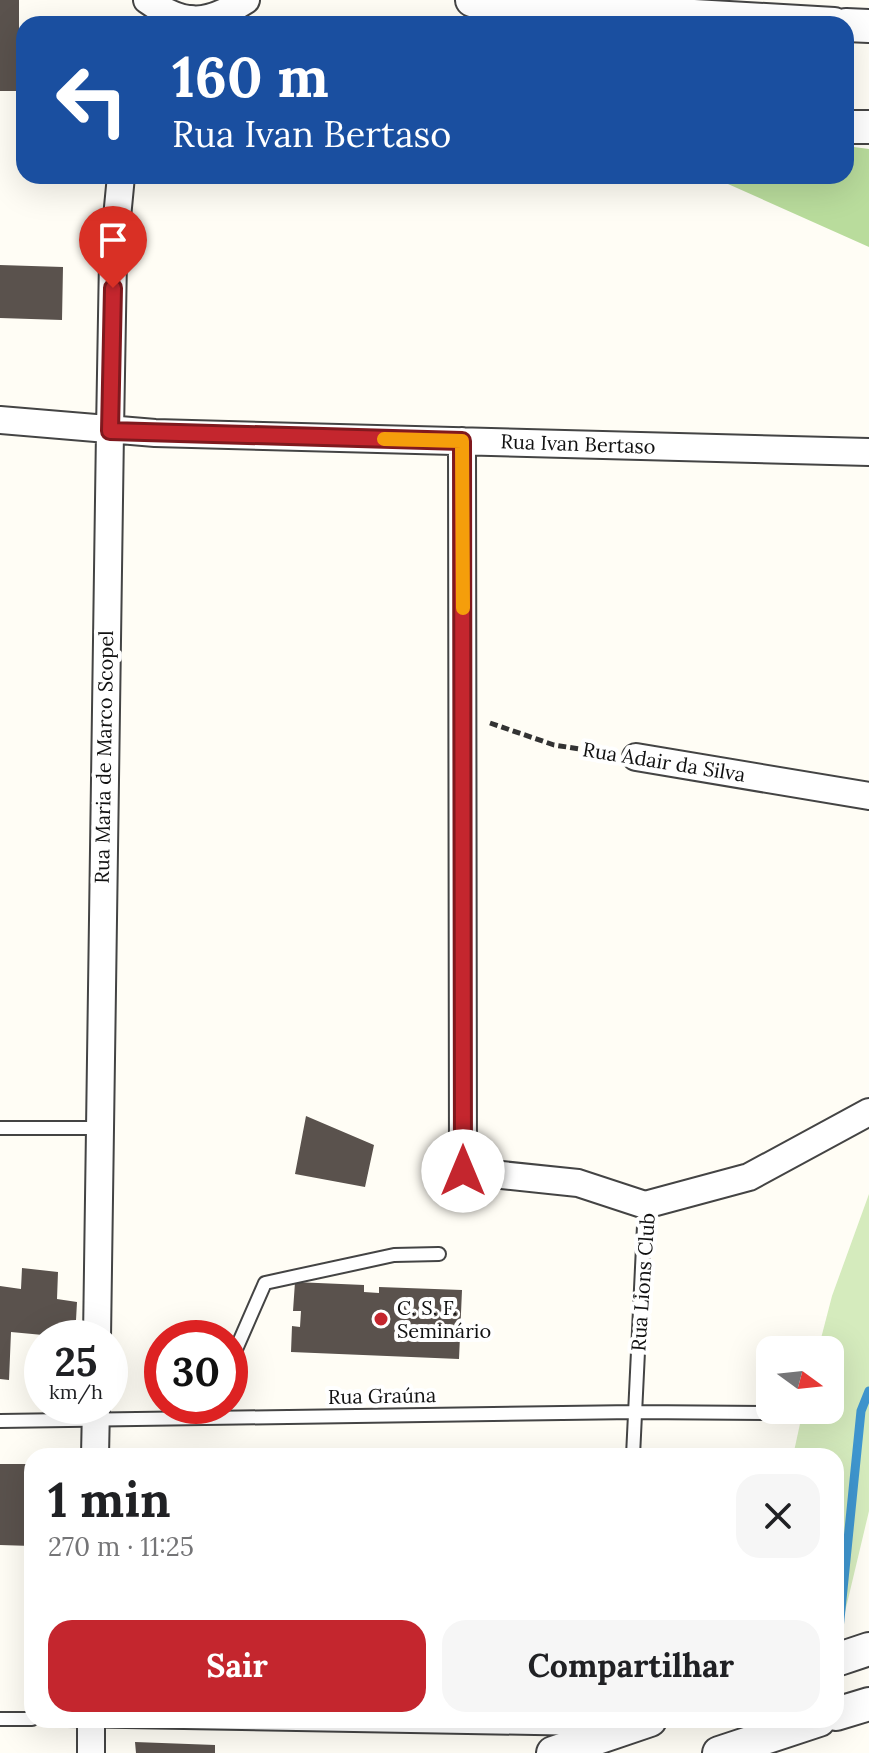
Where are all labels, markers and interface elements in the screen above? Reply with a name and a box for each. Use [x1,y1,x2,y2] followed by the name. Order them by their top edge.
[172,41,329,112] text: 160 m
[40,48,144,152] icon: left
[172,111,451,157] text: Rua Ivan Bertaso
[79,206,147,288] pin
[91,218,135,262] icon: arrive
[500,428,656,459] street label: Rua Ivan Bertaso
[89,630,118,884] street label: Rua Maria de Marco Scopel
[581,736,747,787] street label: Rua Adair da Silva
[421,1129,505,1213] position arrow
[625,1212,660,1352] street label: Rua Lions Club
[397,1295,491,1343] place label: C. S. F. Seminário
[372,1310,390,1328] marker: C. S. F. Seminário
[144,1320,248,1424] speed limit sign: 30
[55,1336,97,1387] text: 25
[756,1336,844,1424] north arrow
[756,1336,844,1424] map controls
[49,1379,103,1404] text: km/h
[328,1382,436,1409] street label: Rua Graúna
[48,1469,171,1530] text: 1 min
[736,1474,820,1558] button: close
[48,1530,194,1563] text: 270 m · 11:25
[48,1620,426,1712] button: Sair
[442,1620,820,1712] button: Compartilhar

